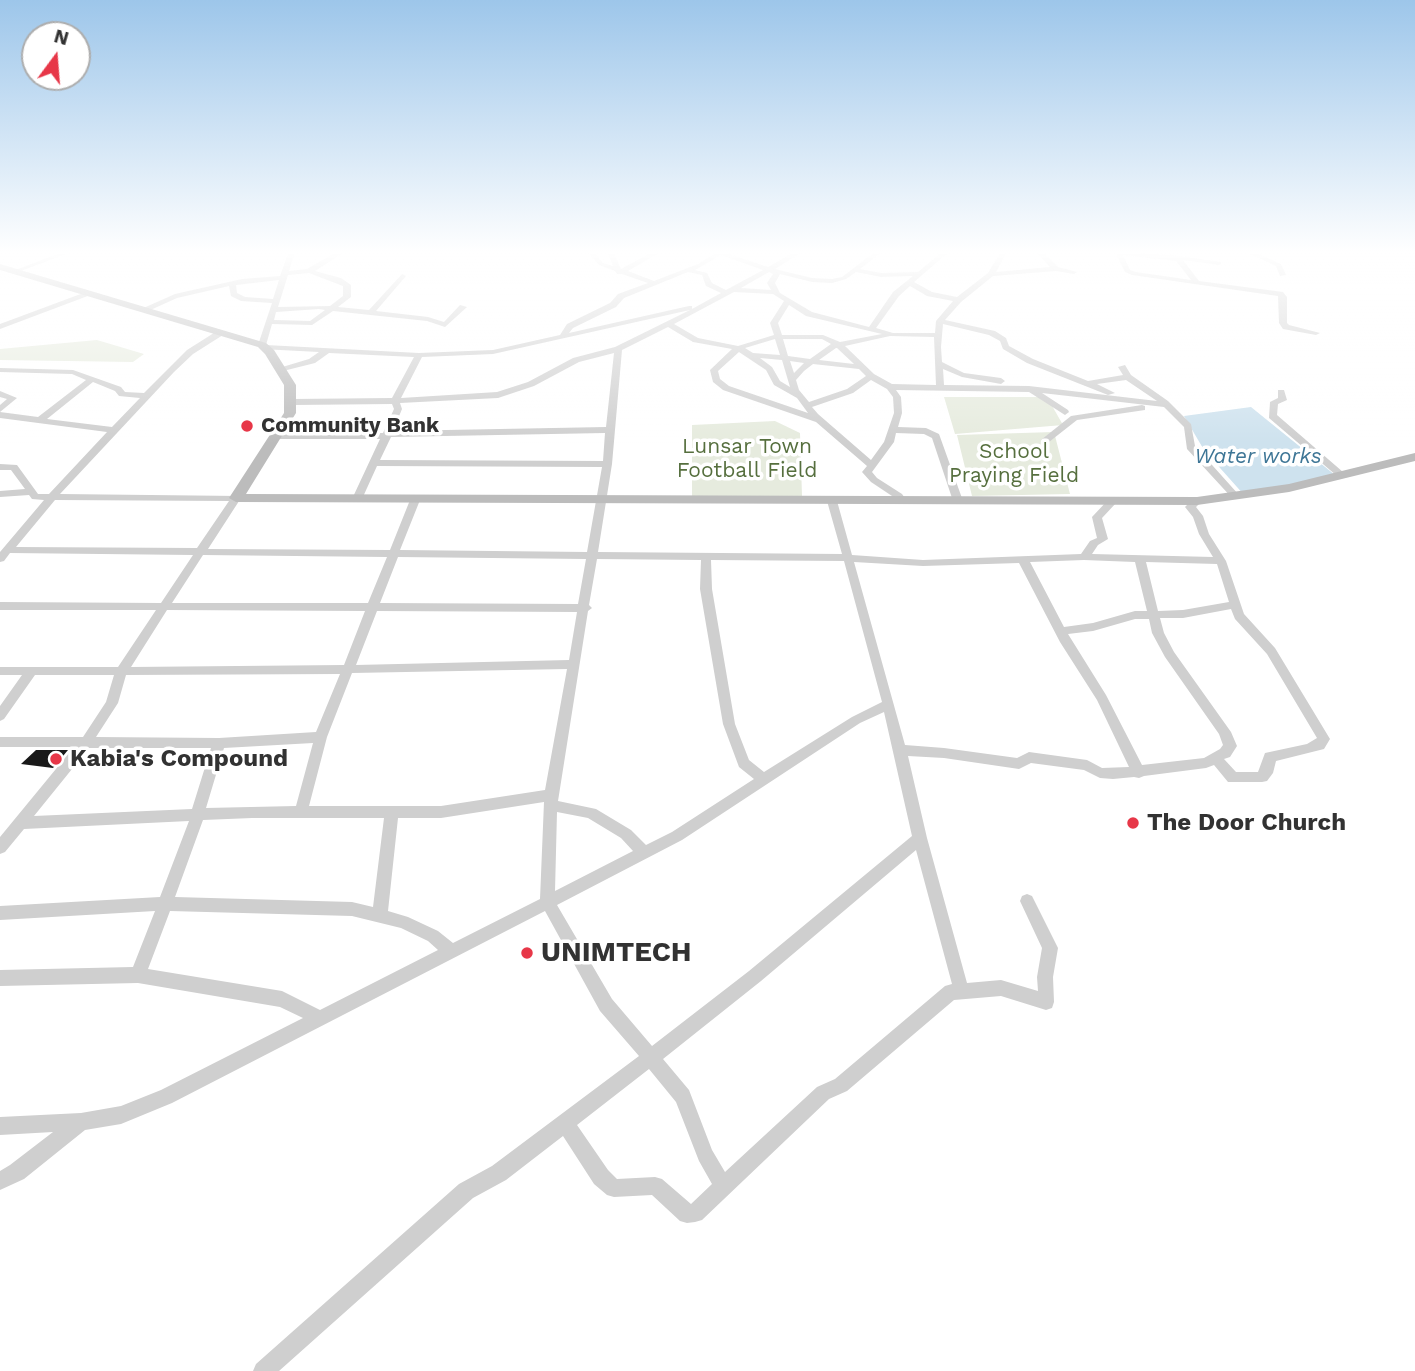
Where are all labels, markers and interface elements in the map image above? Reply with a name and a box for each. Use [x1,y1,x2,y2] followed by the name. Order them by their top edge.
[21,21,91,91] north arrow
[51,24,71,50] text: N
[261,413,439,439] place label: Community Bank
[239,418,255,434] marker: Community Bank
[677,434,817,484] park label: Lunsar Town Football Field
[949,439,1079,489] park label: School Praying Field
[1194,444,1322,470] water label: Water works
[70,745,288,773] place label: Kabia's Compound
[48,751,64,767] marker: Kabia's Compound
[1147,809,1346,837] place label: The Door Church
[1125,815,1141,831] marker: The Door Church
[541,936,692,970] place label: UNIMTECH
[519,945,535,961] marker: UNIMTECH

